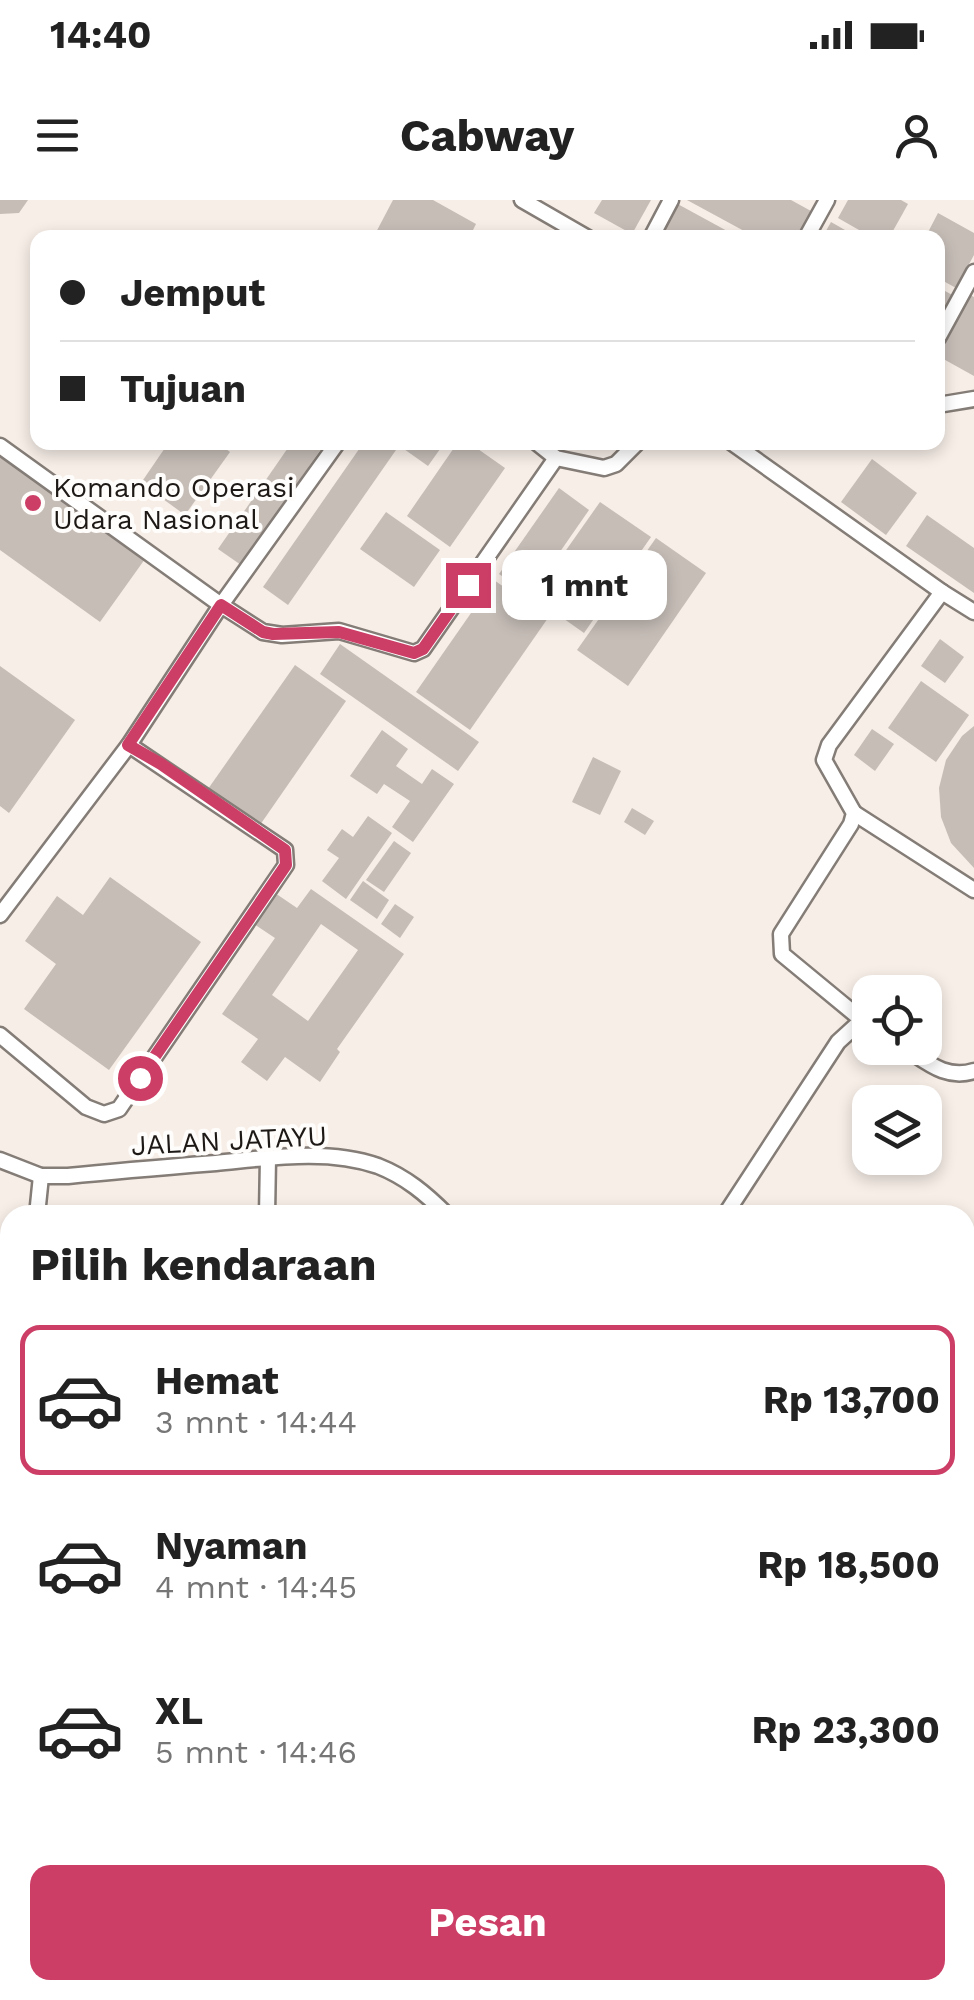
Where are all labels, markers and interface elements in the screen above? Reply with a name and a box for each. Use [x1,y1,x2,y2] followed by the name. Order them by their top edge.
[50,13,151,57] text: 14:40
[30,108,85,163] icon: menu
[889,108,944,163] icon: person
[400,109,574,162] text: Cabway
[120,271,265,315] text: Jemput
[120,367,246,411] text: Tujuan
[53,471,294,536] place label: Komando Operasi Udara Nasional
[22,492,44,514] marker: Komando Operasi Udara Nasional
[503,550,668,620] callout: 1 mnt
[446,563,491,608] route end
[541,566,628,604] text: 1 mnt
[852,975,942,1175] map controls
[852,975,942,1065] button: locate
[118,1056,163,1101] route start
[852,1085,942,1175] button: layers
[130,1119,328,1162] street label: JALAN JATAYU
[30,1238,377,1291] text: Pilih kendaraan
[35,1355,125,1445] icon: car
[155,1359,279,1403] text: Hemat
[763,1378,940,1422] text: Rp 13,700
[155,1403,357,1441] text: 3 mnt · 14:44
[35,1520,125,1610] icon: car
[155,1524,307,1568] text: Nyaman
[757,1543,940,1587] text: Rp 18,500
[155,1568,357,1606] text: 4 mnt · 14:45
[35,1685,125,1775] icon: car
[155,1689,203,1733] text: XL
[752,1708,940,1752] text: Rp 23,300
[155,1733,357,1771] text: 5 mnt · 14:46
[30,1865,945,1980] button: Pesan

